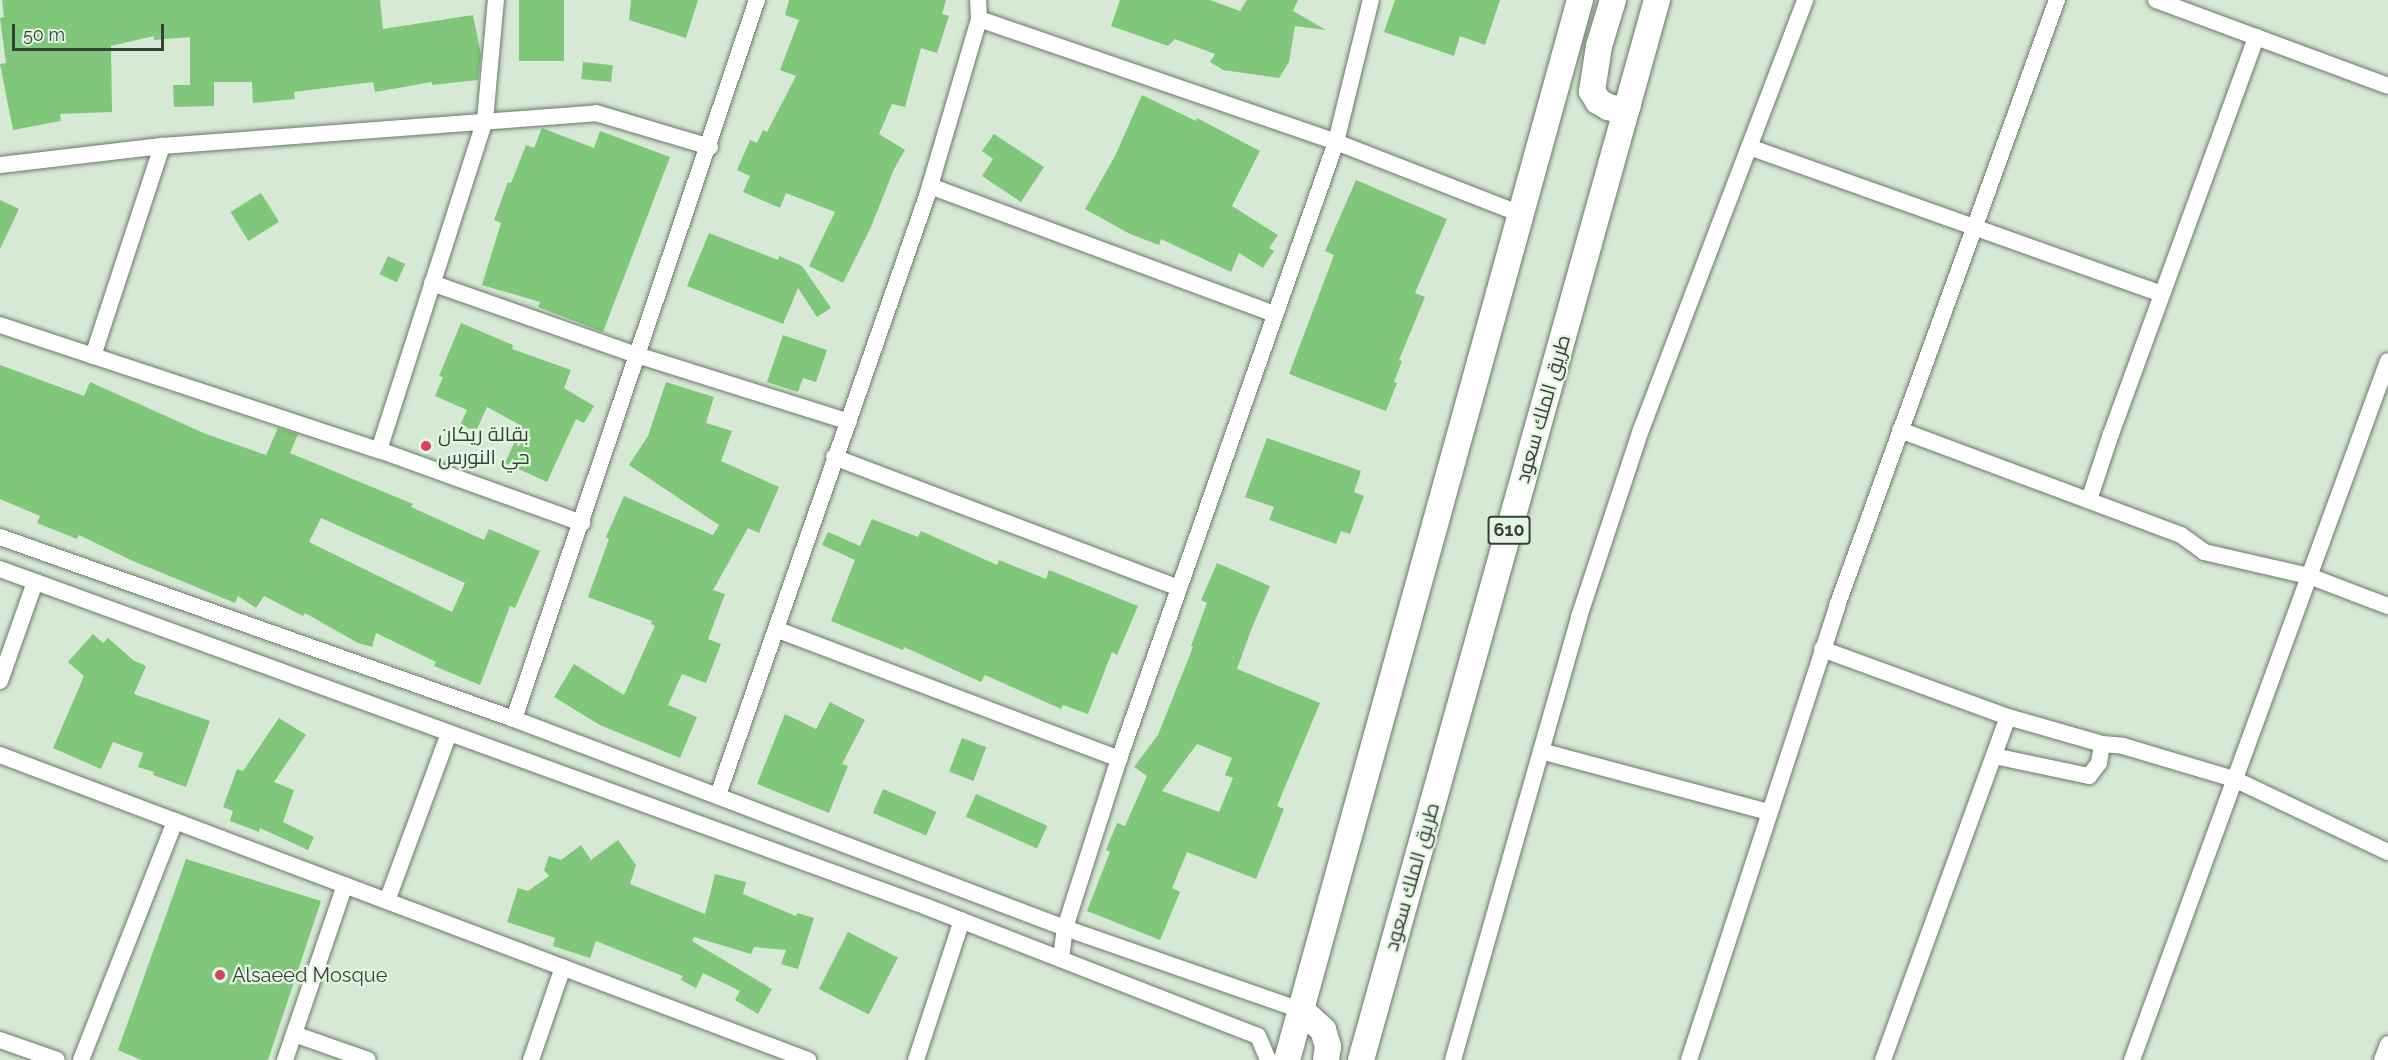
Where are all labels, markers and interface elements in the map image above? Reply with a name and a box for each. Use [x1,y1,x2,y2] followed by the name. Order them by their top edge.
[15,12,166,50] scale bar
[23,24,65,45] text: 50 m
[1510,332,1576,486] street label: طريق الملك سعود
[438,422,530,469] place label: بقالة ريكان حي النورس
[419,439,433,453] marker: بقالة ريكان حي النورس
[1486,515,1532,545] road number: 610
[1379,800,1445,954] street label: طريق الملك سعود
[232,963,387,987] place label: Alsaeed Mosque
[213,968,227,982] marker: Alsaeed Mosque

